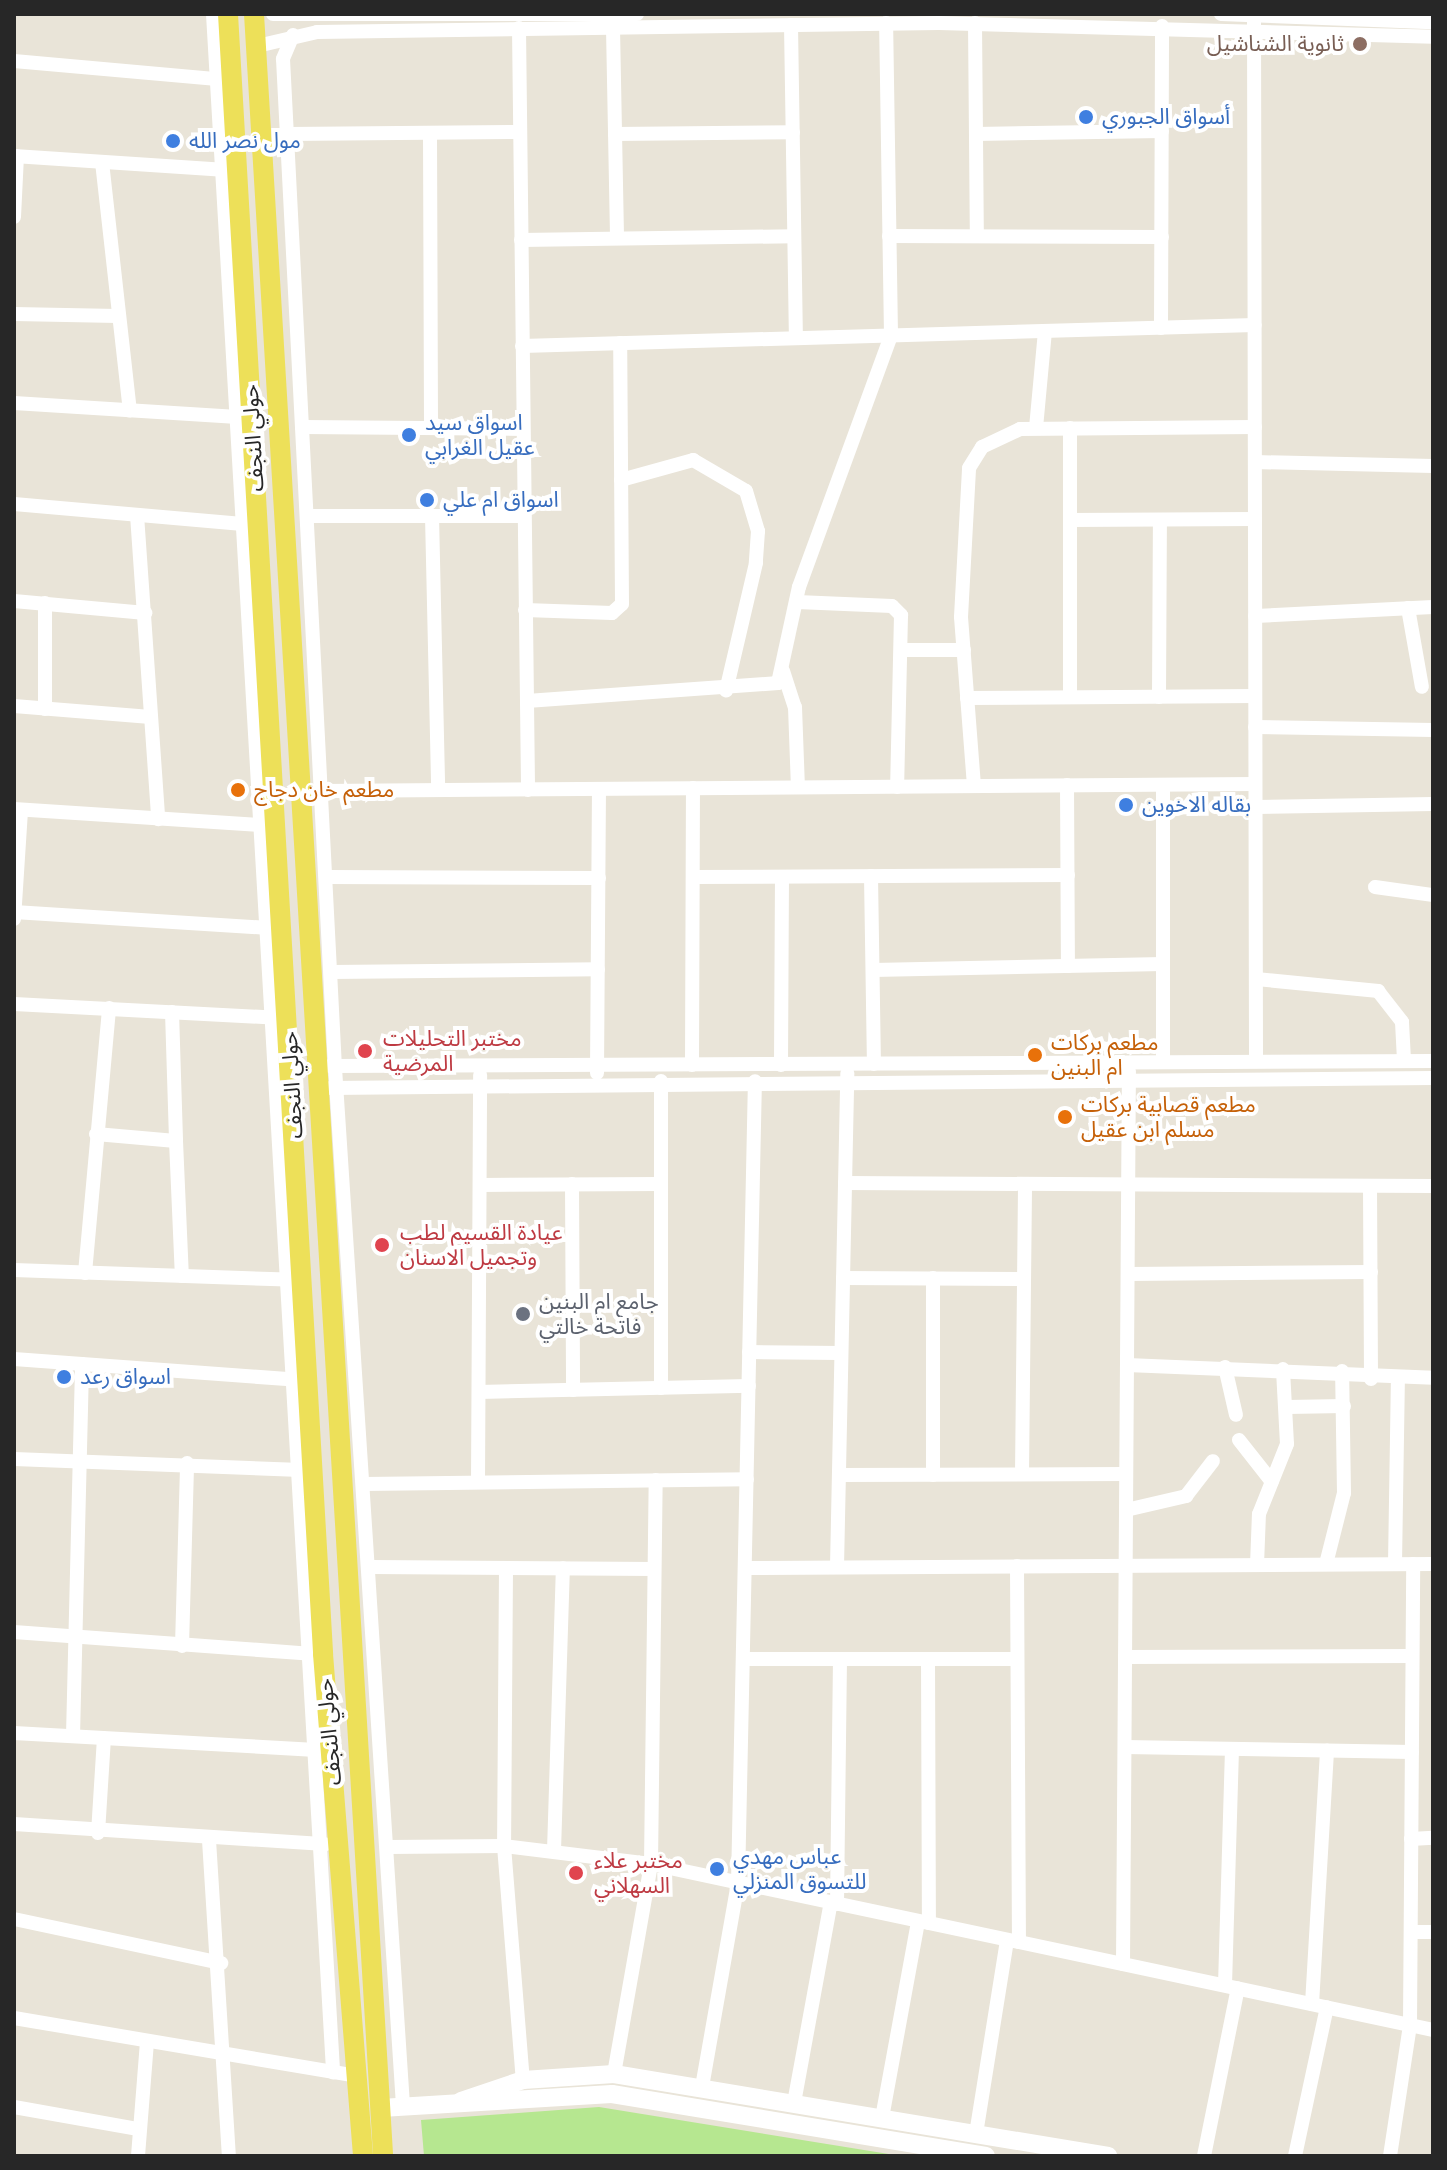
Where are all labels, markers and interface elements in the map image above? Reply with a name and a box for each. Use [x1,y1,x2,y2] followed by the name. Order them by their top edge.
[1207,31,1344,57] place label: ثانوية الشناشيل
[1351,35,1369,53] marker: ثانوية الشناشيل
[1102,104,1230,130] place label: أسواق الجبوري
[1077,108,1095,126] marker: أسواق الجبوري
[189,128,301,154] place label: مول نصر الله
[164,132,182,150] marker: مول نصر الله
[237,384,269,492] street label: حولي النجف
[425,409,535,460] place label: اسواق سيد عقيل الغرابي
[400,426,418,444] marker: اسواق سيد عقيل الغرابي
[443,487,559,513] place label: اسواق ام علي
[418,491,436,509] marker: اسواق ام علي
[254,777,394,803] place label: مطعم خان دجاج
[229,781,247,799] marker: مطعم خان دجاج
[1142,792,1251,818] place label: بقاله الاخوين
[1117,796,1135,814] marker: بقاله الاخوين
[383,1025,521,1076] place label: مختبر التحليلات المرضية
[1051,1029,1159,1080] place label: مطعم بركات ام البنين
[276,1031,308,1139] street label: حولي النجف
[354,1040,376,1062] marker: مختبر التحليلات المرضية
[1026,1046,1044,1064] marker: مطعم بركات ام البنين
[1081,1091,1256,1142] place label: مطعم قصابية بركات مسلم ابن عقيل
[1056,1108,1074,1126] marker: مطعم قصابية بركات مسلم ابن عقيل
[400,1219,562,1270] place label: عيادة القسيم لطب وتجميل الاسنان
[371,1234,393,1256] marker: عيادة القسيم لطب وتجميل الاسنان
[539,1288,659,1340] place label: جامع ام البنين فاتحة خالتي
[514,1305,532,1323] marker: جامع ام البنين فاتحة خالتي
[80,1364,171,1390] place label: اسواق رعد
[55,1368,73,1386] marker: اسواق رعد
[311,1677,347,1787] street label: حولي النجف
[733,1843,866,1894] place label: عباس مهدي للتسوق المنزلي
[594,1847,683,1898] place label: مختبر علاء السهلاني
[708,1860,726,1878] marker: عباس مهدي للتسوق المنزلي
[565,1862,587,1884] marker: مختبر علاء السهلاني

